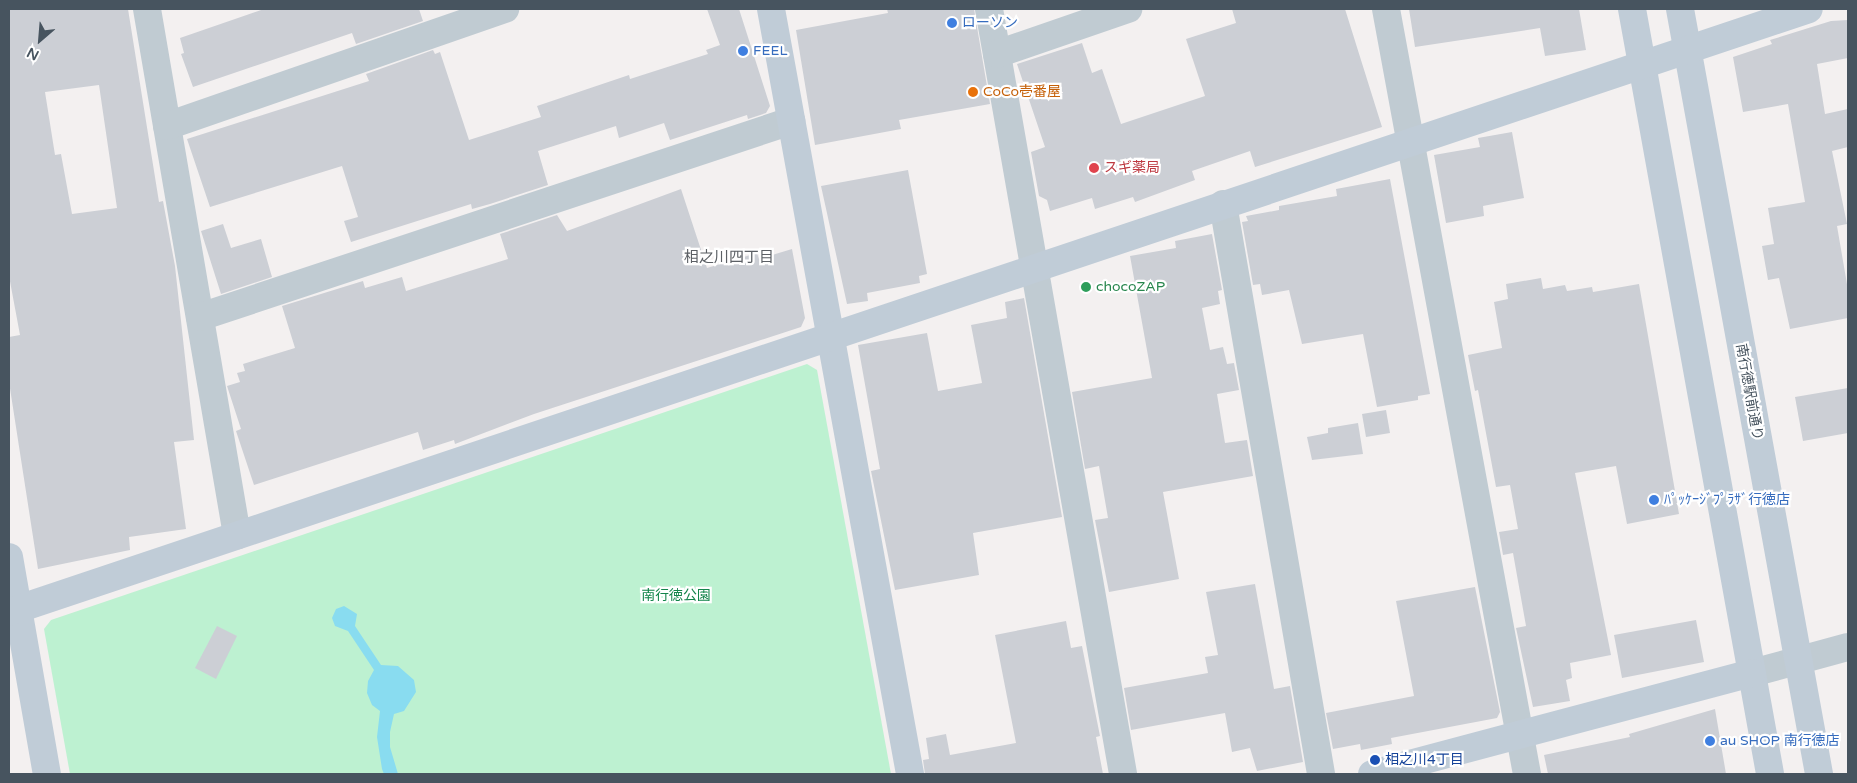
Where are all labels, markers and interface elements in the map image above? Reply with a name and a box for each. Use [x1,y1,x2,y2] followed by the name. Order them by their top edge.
[15,15,65,65] north arrow
[962,15,1018,31] place label: ローソン
[946,17,958,29] marker: ローソン
[753,43,787,59] place label: FEEL
[24,44,42,64] text: N
[737,45,749,57] marker: FEEL
[983,84,1061,100] place label: CoCo壱番屋
[967,86,979,98] marker: CoCo壱番屋
[1104,160,1160,176] place label: スギ薬局
[1088,162,1100,174] marker: スギ薬局
[684,249,774,267] district label: 相之川四丁目
[1096,279,1165,295] place label: chocoZAP
[1080,281,1092,293] marker: chocoZAP
[1732,342,1766,442] street label: 南行徳駅前通り
[1664,492,1790,508] place label: ﾊﾟｯｹｰｼﾞﾌﾟﾗｻﾞ行徳店
[1648,494,1660,506] marker: ﾊﾟｯｹｰｼﾞﾌﾟﾗｻﾞ行徳店
[641,588,711,604] park label: 南行徳公園
[1720,733,1840,749] place label: au SHOP 南行徳店
[1704,735,1716,747] marker: au SHOP 南行徳店
[1385,752,1464,768] place label: 相之川4丁目
[1369,754,1381,766] marker: 相之川4丁目

